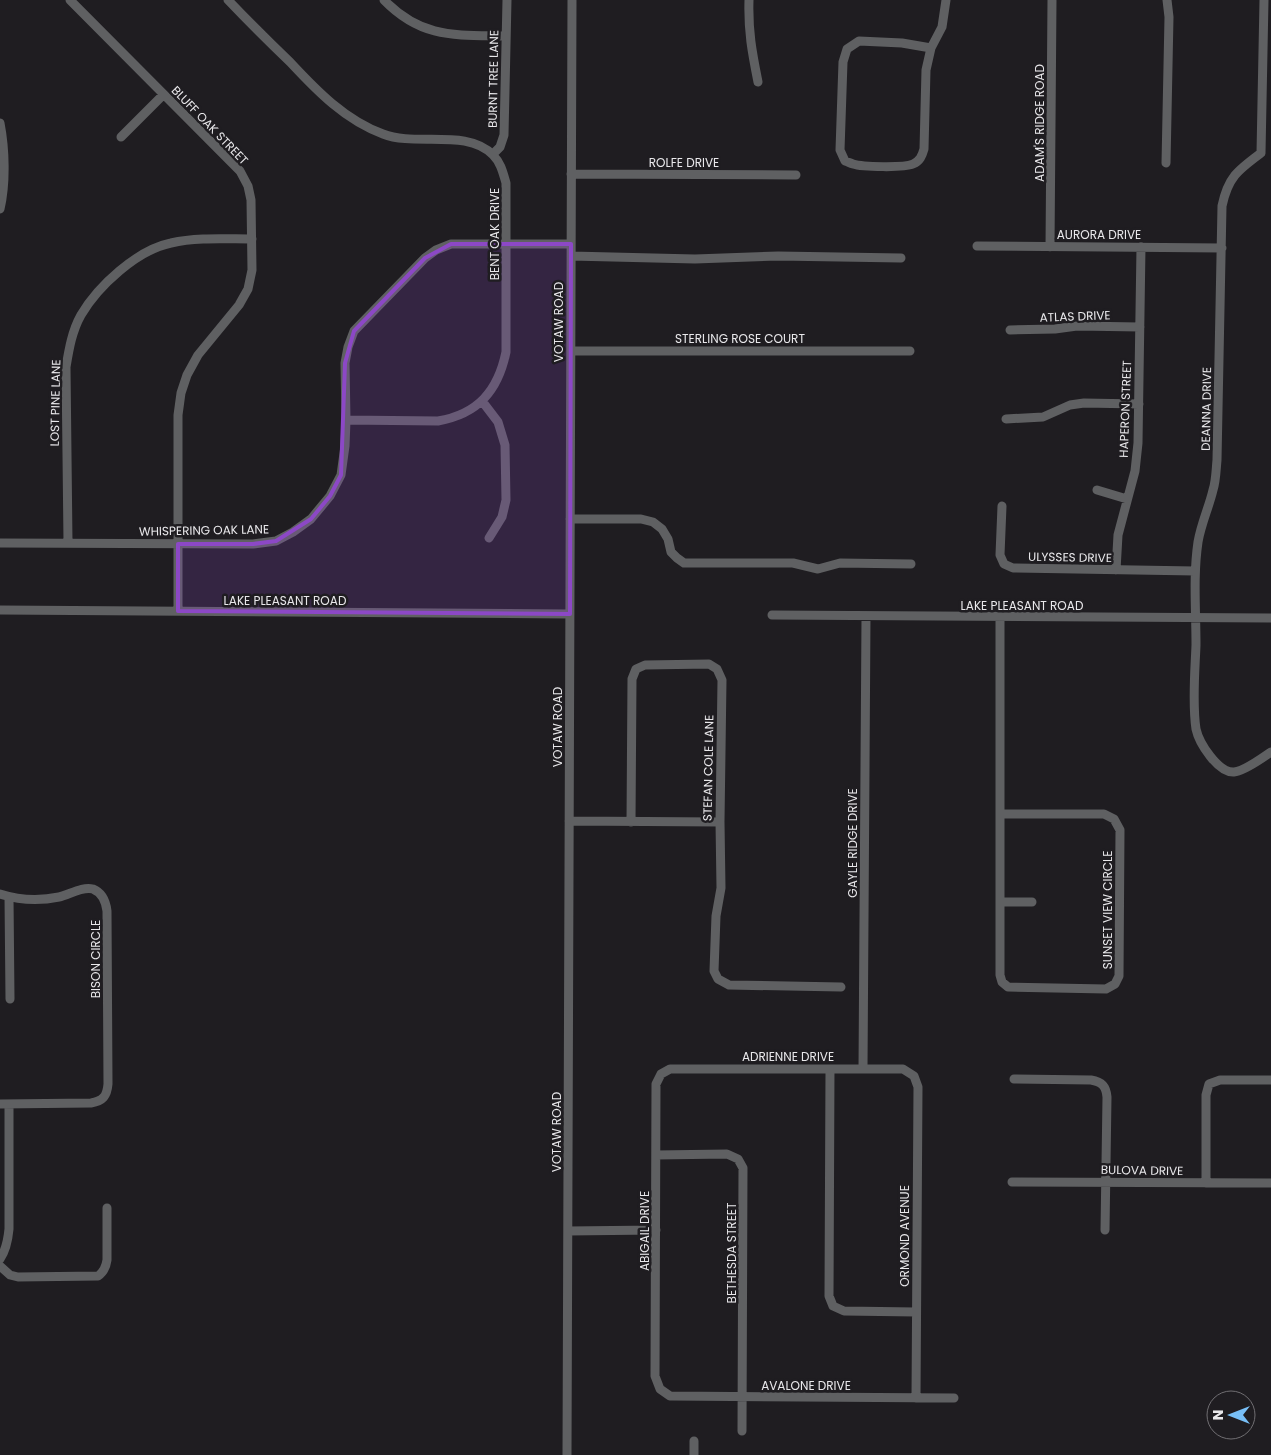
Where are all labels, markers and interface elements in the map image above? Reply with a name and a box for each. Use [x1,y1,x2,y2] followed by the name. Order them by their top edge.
[484,30,502,128] street label: BURNT TREE LANE
[1031,64,1048,182] street label: ADAM'S RIDGE ROAD
[168,82,252,168] street label: BLUFF OAK STREET
[649,154,719,171] street label: ROLFE DRIVE
[486,188,503,280] street label: BENT OAK DRIVE
[1057,226,1141,243] street label: AURORA DRIVE
[550,282,567,362] street label: VOTAW ROAD
[1039,306,1111,326] street label: ATLAS DRIVE
[675,330,805,347] street label: STERLING ROSE COURT
[46,359,64,447] street label: LOST PINE LANE
[1115,359,1135,458] street label: HAPERON STREET
[1197,367,1215,451] street label: DEANNA DRIVE
[139,520,269,540] street label: WHISPERING OAK LANE
[1028,548,1112,566] street label: ULYSSES DRIVE
[224,592,346,609] street label: LAKE PLEASANT ROAD
[961,597,1083,614] street label: LAKE PLEASANT ROAD
[549,687,566,767] street label: VOTAW ROAD
[699,715,717,821] street label: STEFAN COLE LANE
[844,788,861,898] street label: GAYLE RIDGE DRIVE
[1099,851,1116,969] street label: SUNSET VIEW CIRCLE
[87,920,104,998] street label: BISON CIRCLE
[742,1048,834,1065] street label: ADRIENNE DRIVE
[548,1092,565,1172] street label: VOTAW ROAD
[1101,1161,1183,1179] street label: BULOVA DRIVE
[896,1185,913,1287] street label: ORMOND AVENUE
[636,1191,653,1271] street label: ABIGAIL DRIVE
[723,1202,740,1303] street label: BETHESDA STREET
[761,1377,851,1394] street label: AVALONE DRIVE
[1206,1390,1256,1440] north arrow
[1208,1410,1228,1420] text: N

